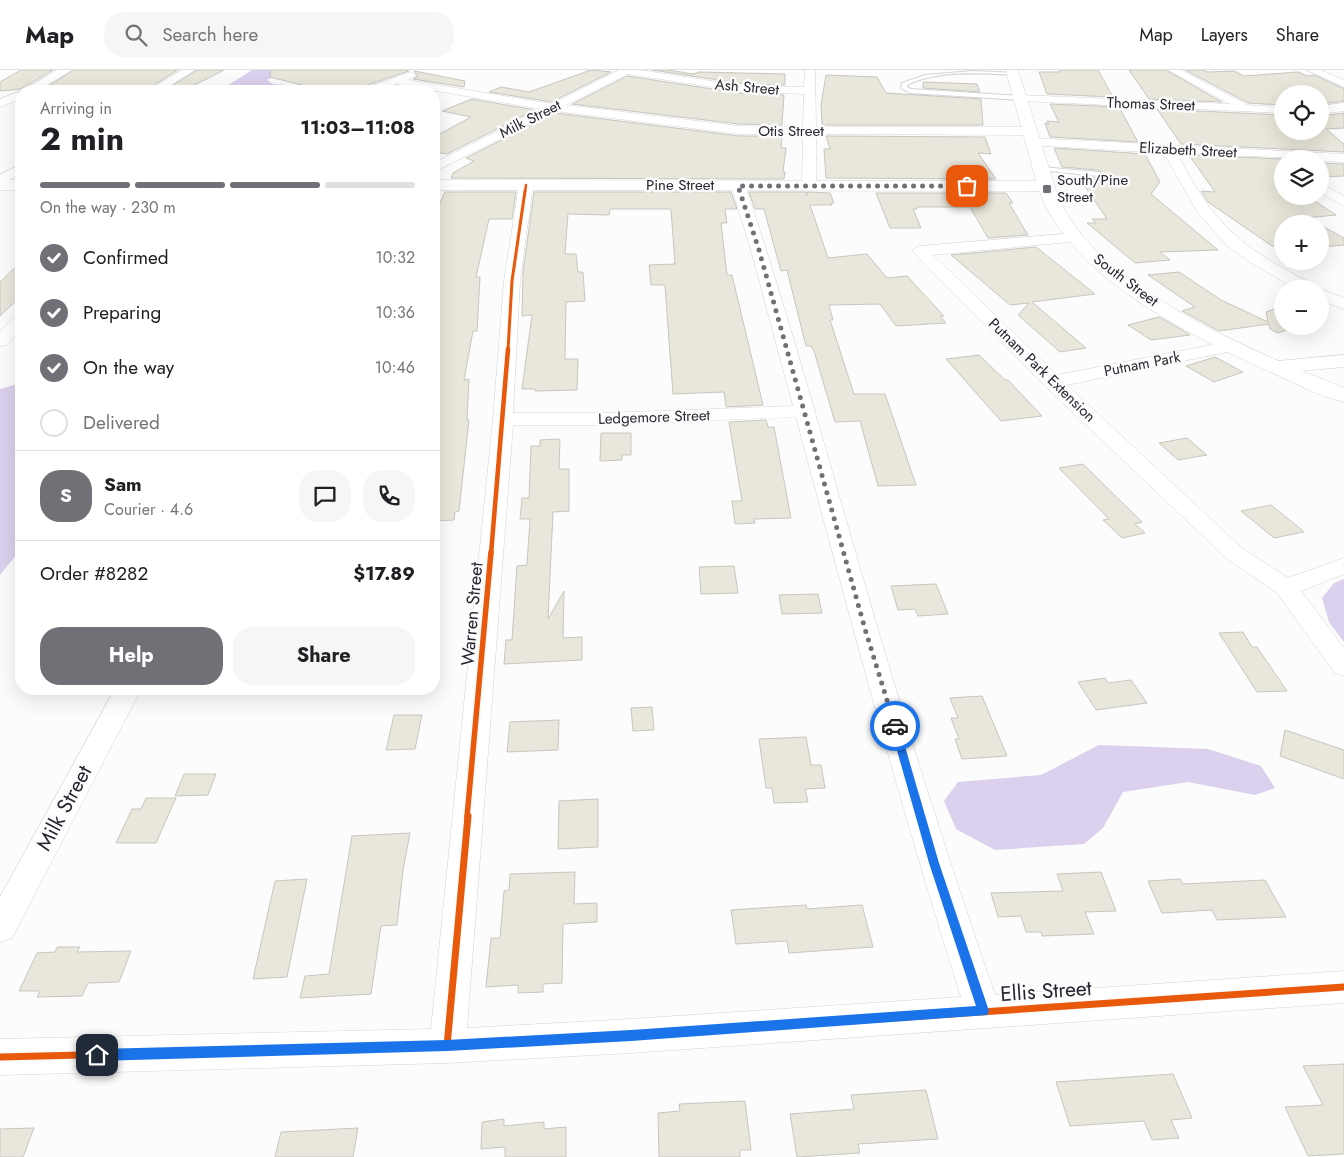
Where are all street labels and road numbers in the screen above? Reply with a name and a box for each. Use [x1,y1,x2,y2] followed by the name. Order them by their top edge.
[714,73,780,101] street label: Ash Street
[1106,91,1196,117] street label: Thomas Street
[495,94,565,144] street label: Milk Street
[758,120,824,142] street label: Otis Street
[1139,136,1238,164] street label: Elizabeth Street
[646,174,714,196] street label: Pine Street
[1089,248,1163,312] street label: South Street
[983,313,1101,427] street label: Putnam Park Extension
[1102,346,1182,382] street label: Putnam Park
[598,404,711,430] street label: Ledgemore Street
[455,560,490,667] street label: Warren Street
[29,760,99,856] street label: Milk Street
[999,973,1093,1009] street label: Ellis Street

